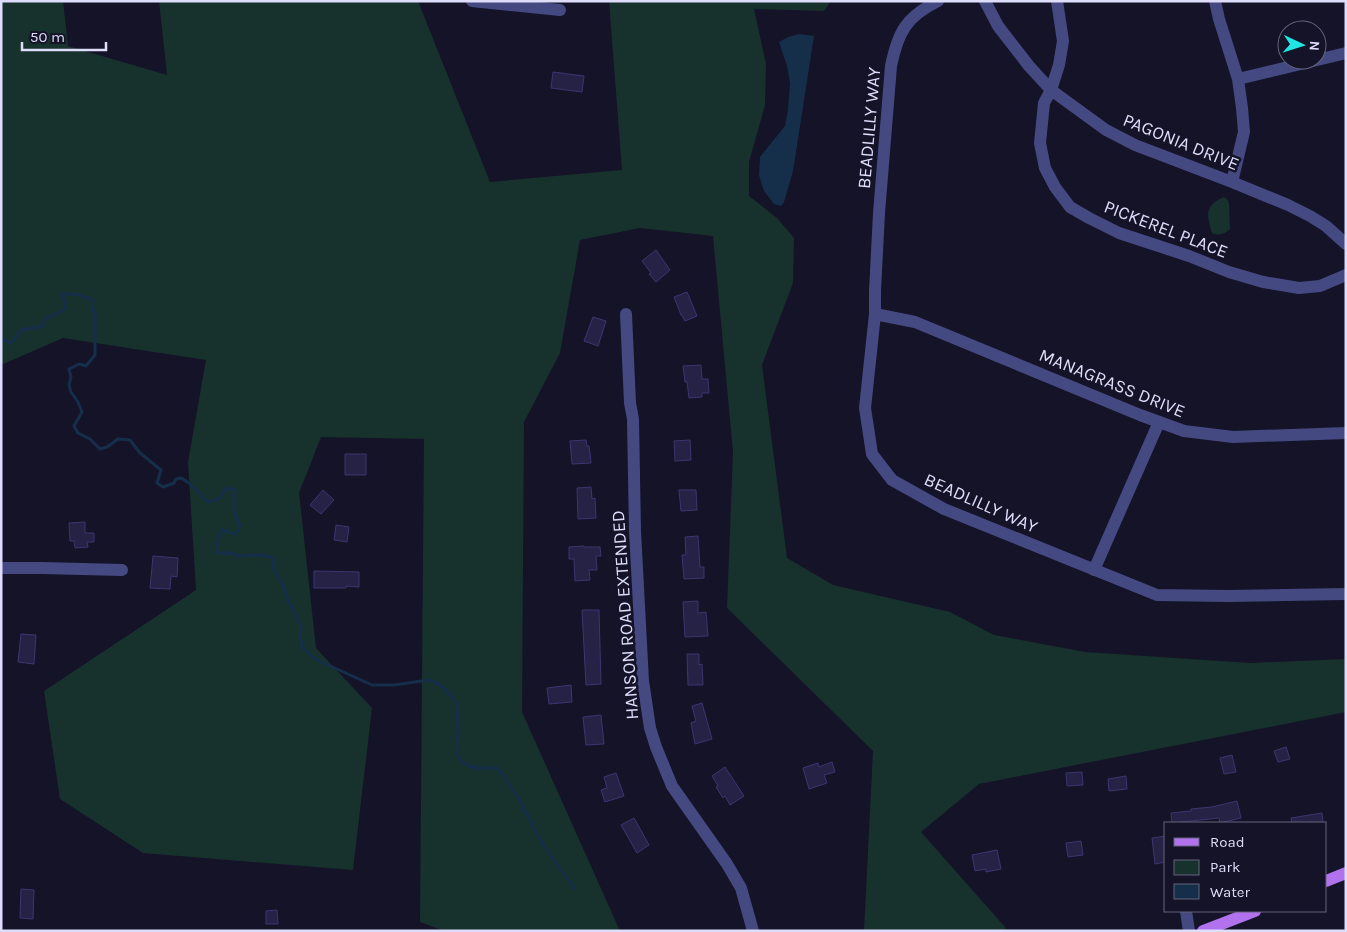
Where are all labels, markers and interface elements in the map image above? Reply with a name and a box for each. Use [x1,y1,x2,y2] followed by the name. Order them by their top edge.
[22,20,106,52] scale bar
[1277,20,1327,70] north arrow
[30,28,65,46] text: 50 m
[1306,40,1323,51] text: N
[853,66,885,190] street label: BEADLILLY WAY
[1120,109,1242,175] street label: PAGONIA DRIVE
[1101,195,1231,263] street label: PICKEREL PLACE
[1036,344,1188,422] street label: MANAGRASS DRIVE
[921,468,1041,538] street label: BEADLILLY WAY
[607,510,643,720] street label: HANSON ROAD EXTENDED
[1164,822,1327,912] legend
[1210,833,1245,851] text: Road
[1210,858,1240,876] text: Park
[1210,883,1251,901] text: Water

